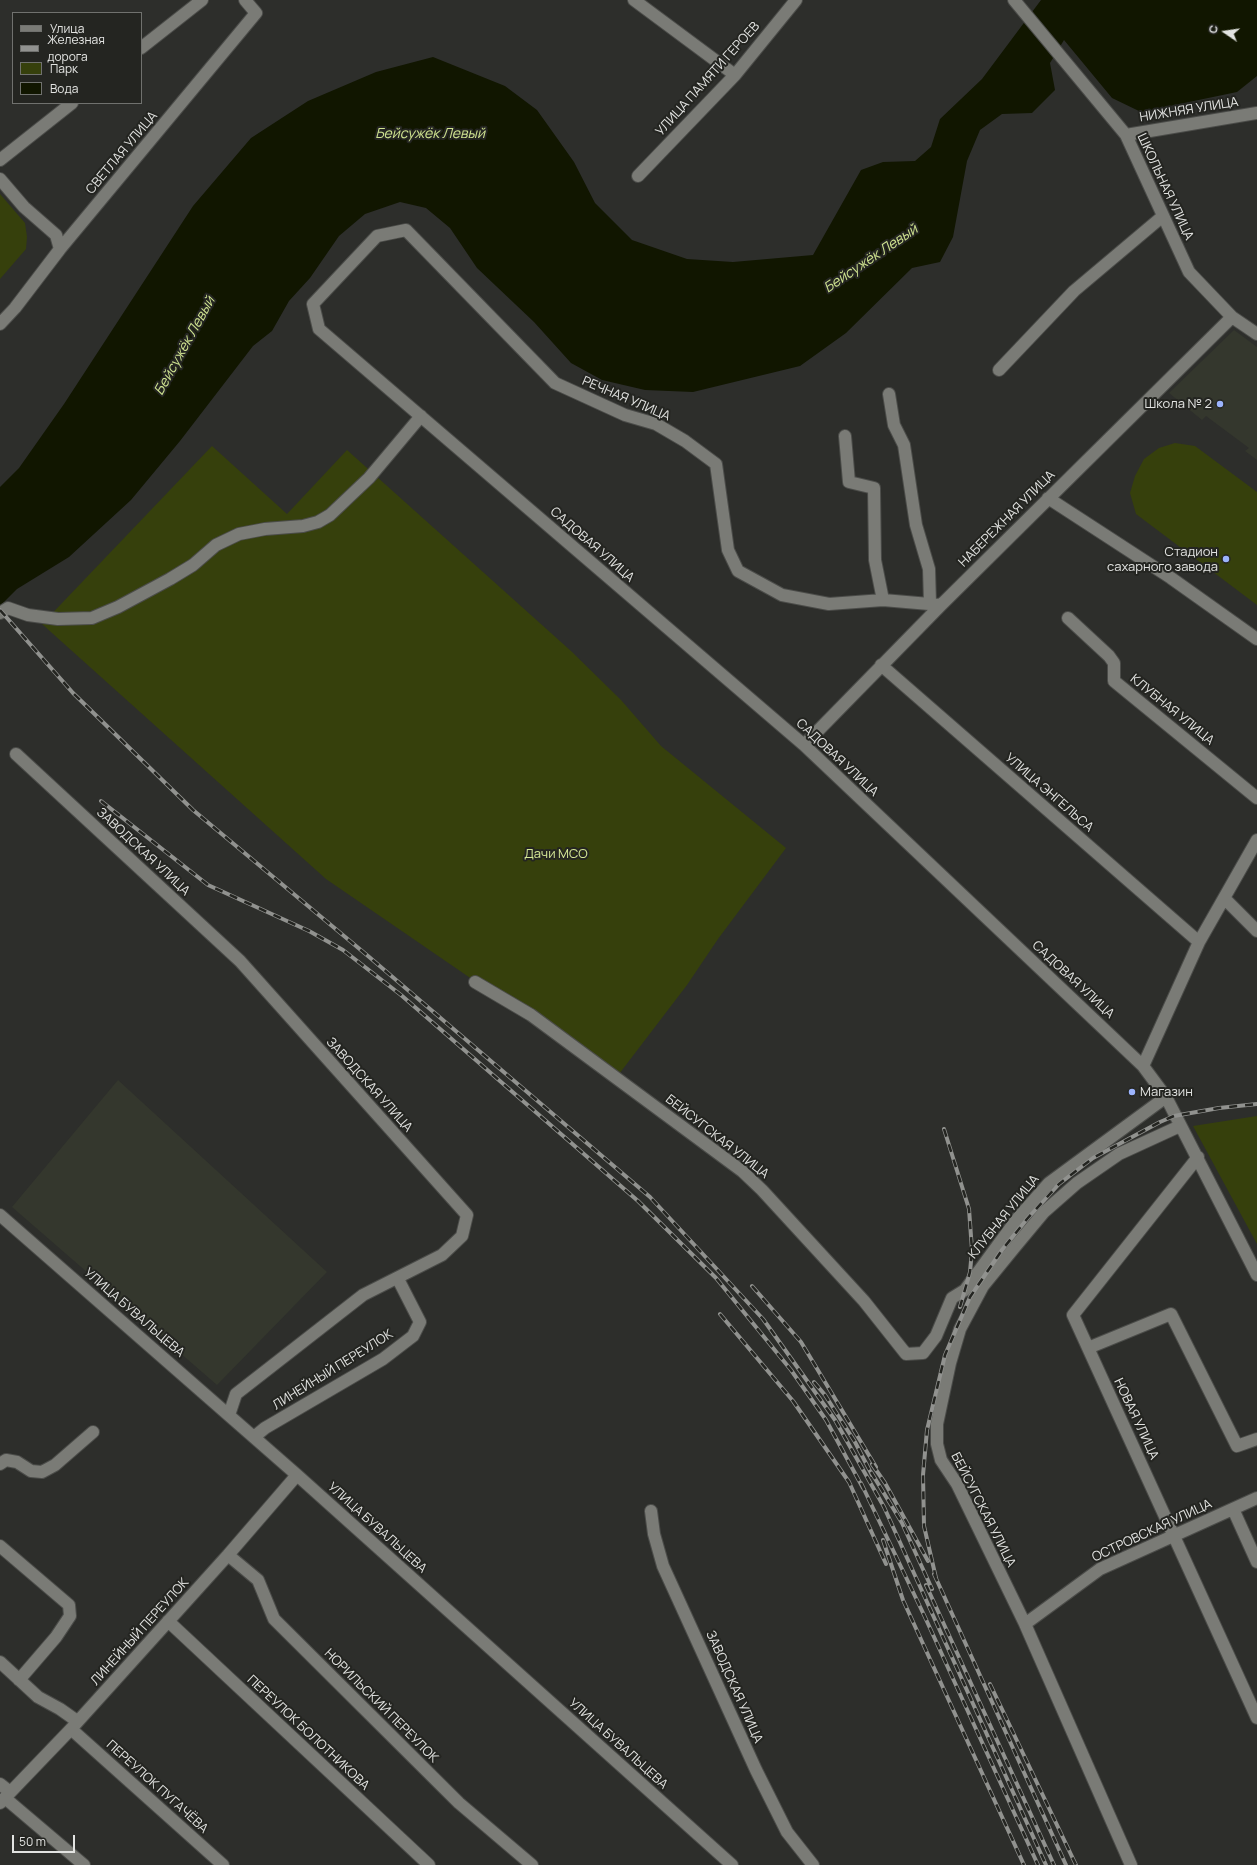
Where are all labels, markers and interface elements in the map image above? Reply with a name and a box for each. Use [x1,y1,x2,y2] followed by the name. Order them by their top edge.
[12,12,142,104] legend
[1205,12,1245,52] north arrow
[653,19,763,139] street label: УЛИЦА ПАМЯТИ ГЕРОЕВ
[50,20,84,37] text: Улица
[1205,24,1221,35] text: С
[47,31,105,65] text: Железная дорога
[50,60,78,77] text: Парк
[50,80,78,97] text: Вода
[1138,94,1240,126] street label: НИЖНЯЯ УЛИЦА
[83,109,161,197] street label: СВЕТЛАЯ УЛИЦА
[375,126,485,142] water label: Бейсужёк Левый
[1133,131,1197,243] street label: ШКОЛЬНАЯ УЛИЦА
[821,221,921,297] water label: Бейсужёк Левый
[151,294,219,398] water label: Бейсужёк Левый
[580,373,672,425] street label: РЕЧНАЯ УЛИЦА
[1145,396,1212,412] place label: Школа № 2
[1215,399,1225,409] marker: Школа № 2
[956,468,1058,570] street label: НАБЕРЕЖНАЯ УЛИЦА
[547,504,637,586] street label: САДОВАЯ УЛИЦА
[1107,544,1218,575] place label: Стадион сахарного завода
[1221,554,1231,564] marker: Стадион сахарного завода
[1127,671,1217,749] street label: КЛУБНАЯ УЛИЦА
[793,716,881,800] street label: САДОВАЯ УЛИЦА
[1002,750,1096,836] street label: УЛИЦА ЭНГЕЛЬСА
[93,805,193,899] street label: ЗАВОДСКАЯ УЛИЦА
[524,846,588,862] park label: Дачи МСО
[1029,938,1117,1022] street label: САДОВАЯ УЛИЦА
[323,1035,415,1135] street label: ЗАВОДСКАЯ УЛИЦА
[1140,1084,1193,1100] place label: Магазин
[1127,1087,1137,1097] marker: Магазин
[662,1092,772,1182] street label: БЕЙСУГСКАЯ УЛИЦА
[965,1172,1043,1262] street label: КЛУБНАЯ УЛИЦА
[81,1265,187,1361] street label: УЛИЦА БУВАЛЬЦЕВА
[270,1327,396,1413] street label: ЛИНЕЙНЫЙ ПЕРЕУЛОК
[1110,1376,1162,1462] street label: НОВАЯ УЛИЦА
[947,1450,1019,1570] street label: БЕЙСУГСКАЯ УЛИЦА
[324,1479,430,1577] street label: УЛИЦА БУВАЛЬЦЕВА
[1090,1496,1214,1566] street label: ОСТРОВСКАЯ УЛИЦА
[88,1575,192,1689] street label: ЛИНЕЙНЫЙ ПЕРЕУЛОК
[702,1628,766,1746] street label: ЗАВОДСКАЯ УЛИЦА
[321,1646,441,1766] street label: НОРИЛЬСКИЙ ПЕРЕУЛОК
[244,1672,372,1794] street label: ПЕРЕУЛОК БОЛОТНИКОВА
[565,1695,671,1793] street label: УЛИЦА БУВАЛЬЦЕВА
[103,1737,211,1837] street label: ПЕРЕУЛОК ПУГАЧЁВА
[14,1827,77,1853] scale bar
[19,1833,46,1850] text: 50 m

